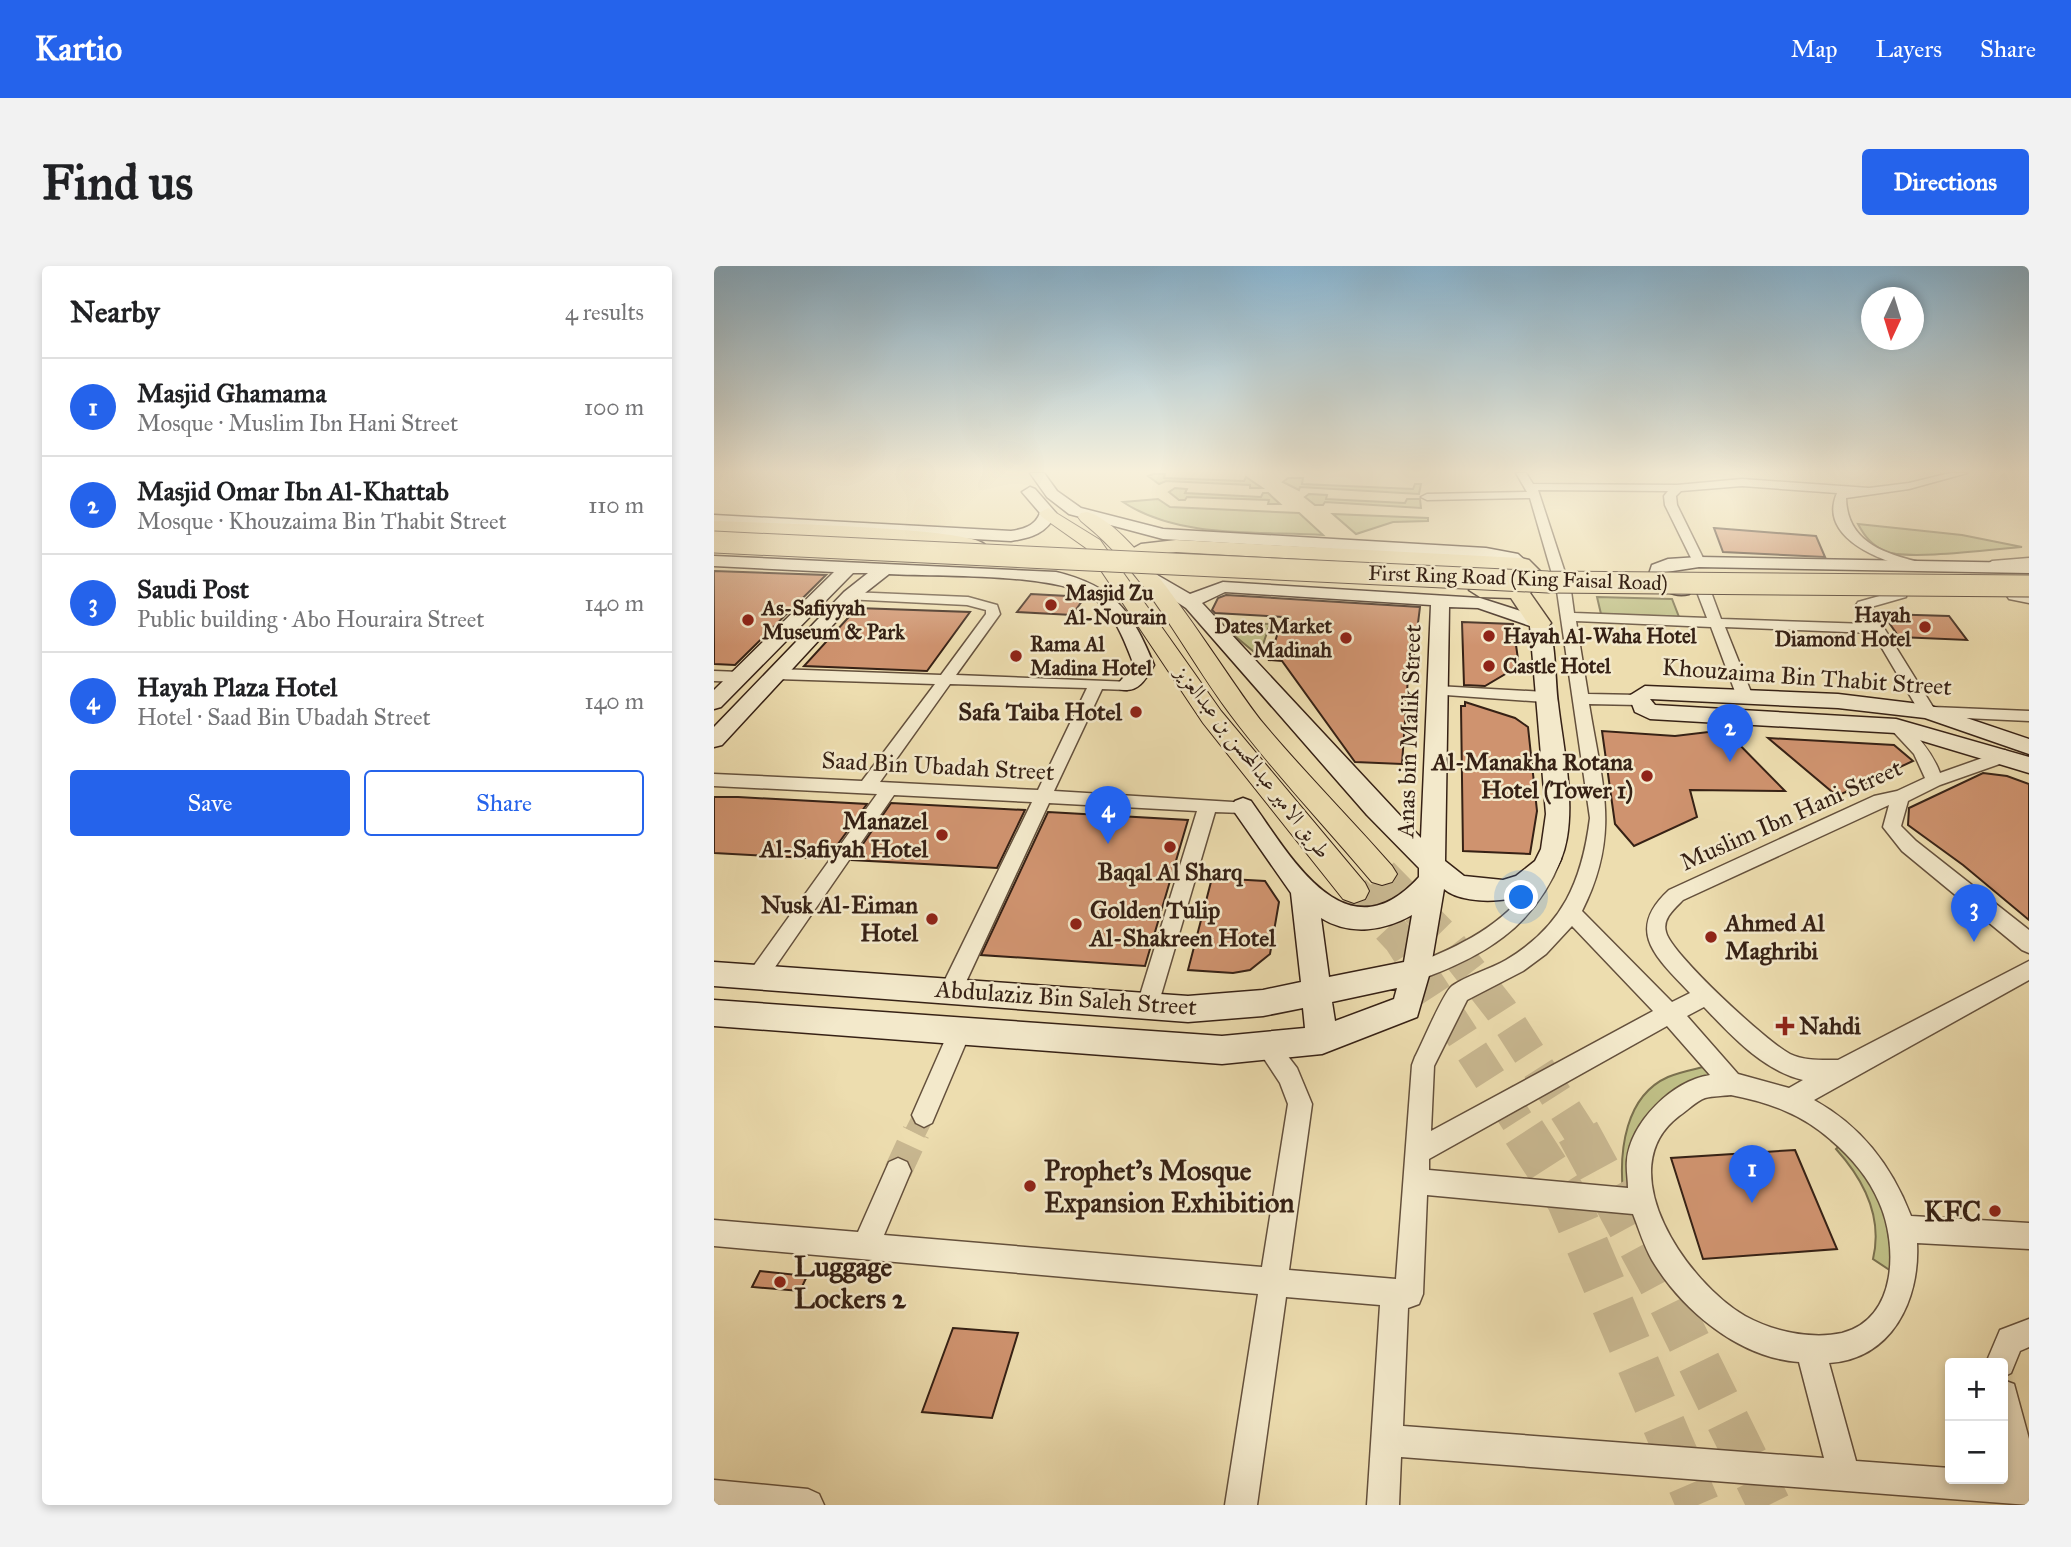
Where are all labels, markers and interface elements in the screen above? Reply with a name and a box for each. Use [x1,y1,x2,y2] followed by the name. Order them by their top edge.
[35,29,122,69] text: Kartio
[1791,34,1838,64] text: Map
[1876,34,1942,64] text: Layers
[1980,34,2036,64] text: Share
[1862,149,2029,215] button: Directions
[42,153,193,212] text: Find us
[1861,287,1924,350] north arrow
[70,294,160,330] text: Nearby
[565,298,644,326] text: 4 results
[137,377,326,409] text: Masjid Ghamama
[88,393,98,421] text: 1
[584,393,644,421] text: 100 m
[137,409,458,437] text: Mosque · Muslim Ibn Hani Street
[137,475,449,507] text: Masjid Omar Ibn Al-Khattab
[87,491,99,519] text: 2
[588,491,644,519] text: 110 m
[137,507,507,535] text: Mosque · Khouzaima Bin Thabit Street
[1368,560,1668,596] street label: First Ring Road (King Faisal Road)
[137,573,249,605] text: Saudi Post
[1063,580,1167,630] place label: Masjid Zu Al-Nourain
[88,589,98,617] text: 3
[584,589,644,617] text: 140 m
[760,595,906,645] place label: As-Safiyyah Museum & Park
[1043,597,1059,613] marker: Masjid Zu Al-Nourain
[1775,602,1912,652] place label: Hayah Diamond Hotel
[137,605,484,633] text: Public building · Abo Houraira Street
[740,612,756,628] marker: As-Safiyyah Museum & Park
[1214,613,1333,663] place label: Dates Market Madinah
[1917,619,1933,635] marker: Hayah Diamond Hotel
[1390,623,1428,839] street label: Anas bin Malik Street
[1503,623,1698,649] place label: Hayah Al-Waha Hotel
[1481,628,1497,644] marker: Hayah Al-Waha Hotel
[1338,630,1354,646] marker: Dates Market Madinah
[1030,631,1153,681] place label: Rama Al Madina Hotel
[1008,648,1024,664] marker: Rama Al Madina Hotel
[1661,652,1953,702] street label: Khouzaima Bin Thabit Street
[1503,653,1612,679] place label: Castle Hotel
[1481,658,1497,674] marker: Castle Hotel
[1168,659,1336,864] street label: طريق الامير عبدالمحسن بن عبدالعزيز
[137,671,337,703] text: Hayah Plaza Hotel
[87,687,99,715] text: 4
[584,687,644,715] text: 140 m
[958,697,1123,727] place label: Safa Taiba Hotel
[137,703,431,731] text: Hotel · Saad Bin Ubadah Street
[1128,704,1144,720] marker: Safa Taiba Hotel
[1707,704,1753,762] pin: 2
[821,745,1056,787] street label: Saad Bin Ubadah Street
[1430,747,1634,805] place label: Al-Manakha Rotana Hotel (Tower 1)
[1675,752,1907,877] street label: Muslim Ibn Hani Street
[1639,768,1655,784] marker: Al-Manakha Rotana Hotel (Tower 1)
[70,770,350,836] button: Save
[364,770,644,836] button: Share
[1085,786,1131,844] pin: 4
[758,806,929,864] place label: Manazel Al-Safiyah Hotel
[934,827,950,843] marker: Manazel Al-Safiyah Hotel
[1162,839,1178,855] marker: Baqal Al Sharq
[1098,857,1244,887] place label: Baqal Al Sharq
[1504,880,1538,914] your location
[1951,884,1997,942] pin: 3
[761,890,919,948] place label: Nusk Al-Eiman Hotel
[1088,895,1276,953] place label: Golden Tulip Al-Shakreen Hotel
[1723,908,1825,966] place label: Ahmed Al Maghribi
[924,911,940,927] marker: Nusk Al-Eiman Hotel
[1068,916,1084,932] marker: Golden Tulip Al-Shakreen Hotel
[1703,929,1719,945] marker: Ahmed Al Maghribi
[933,974,1198,1022] street label: Abdulaziz Bin Saleh Street
[1799,1011,1861,1041] place label: Nahdi
[1777,1018,1793,1034] marker: Nahdi
[1729,1145,1775,1203] pin: 1
[1044,1153,1294,1220] place label: Prophet's Mosque Expansion Exhibition
[1022,1178,1038,1194] marker: Prophet's Mosque Expansion Exhibition
[1924,1194,1981,1229] place label: KFC
[1987,1203,2003,1219] marker: KFC
[794,1249,907,1316] place label: Luggage Lockers 2
[772,1274,788,1290] marker: Luggage Lockers 2
[1945,1358,2008,1484] map controls
[1945,1358,2008,1421] button: +
[1945,1421,2008,1484] button: −

